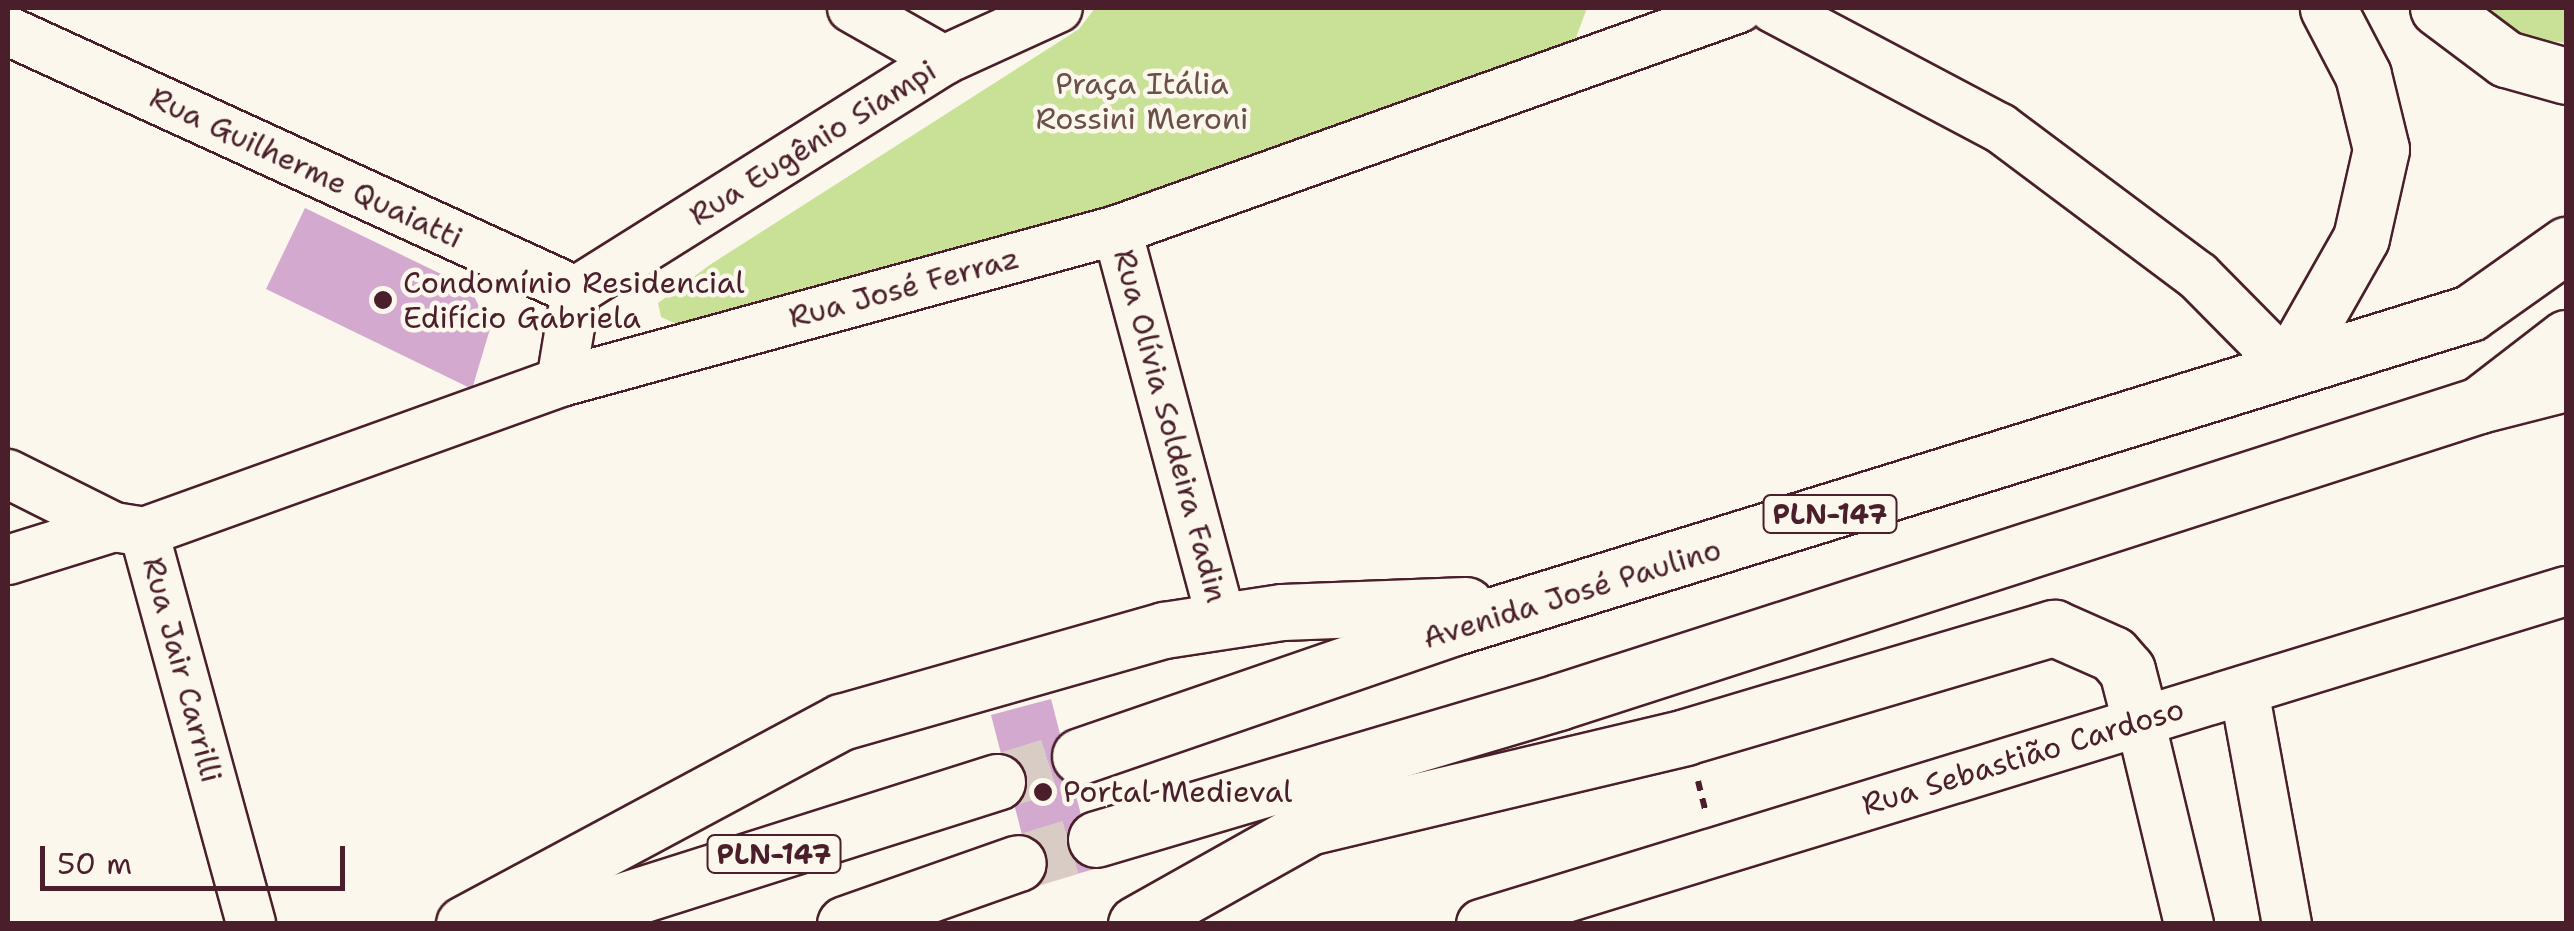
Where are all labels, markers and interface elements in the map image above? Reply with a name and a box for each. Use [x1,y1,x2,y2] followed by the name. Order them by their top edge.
[683,52,943,234] street label: Rua Eugênio Siampi
[1035,66,1249,136] park label: Praça Itália Rossini Meroni
[144,80,468,256] street label: Rua Guilherme Quaiatti
[785,240,1023,336] street label: Rua José Ferraz
[1105,246,1235,606] street label: Rua Olívia Soldeira Fadin
[403,265,744,336] place label: Condomínio Residencial Edifício Gabriela
[372,289,394,311] marker: Condomínio Residencial Edifício Gabriela
[1762,491,1898,537] road number: PLN-147
[1419,531,1725,657] street label: Avenida José Paulino
[135,553,229,787] street label: Rua Jair Carrilli
[1858,691,2188,823] street label: Rua Sebastião Cardoso
[1063,774,1292,810] place label: Portal Medieval
[1032,781,1054,803] marker: Portal Medieval
[45,826,350,888] scale bar
[706,831,842,877] road number: PLN-147
[57,843,132,884] text: 50 m

